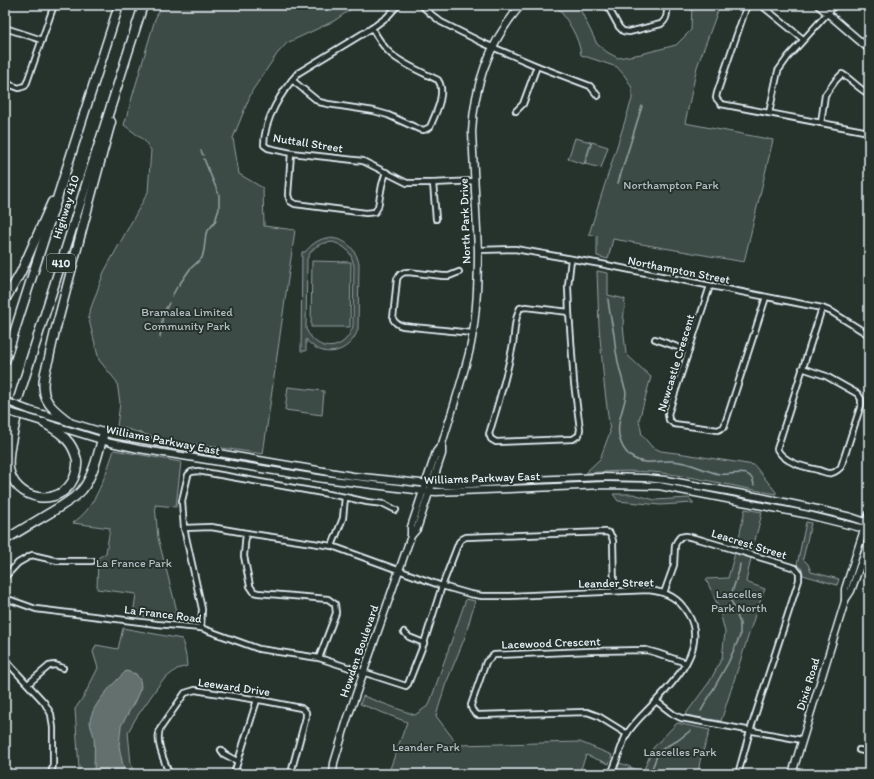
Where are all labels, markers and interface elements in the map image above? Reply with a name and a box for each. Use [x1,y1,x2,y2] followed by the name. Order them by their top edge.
[272,131,344,156] street label: Nuttall Street
[50,173,82,241] street label: Highway 410
[456,178,473,264] street label: North Park Drive
[623,178,719,192] park label: Northampton Park
[627,253,732,287] street label: Northampton Street
[47,254,75,272] road number: 410
[141,305,233,333] park label: Bramalea Limited Community Park
[655,312,698,413] street label: Newcastle Crescent
[105,422,222,458] street label: Williams Parkway East
[424,469,541,487] street label: Williams Parkway East
[710,526,789,562] street label: Leacrest Street
[96,556,172,570] park label: La France Park
[578,575,655,591] street label: Leander Street
[711,587,767,615] park label: Lascelles Park North
[123,602,203,626] street label: La France Road
[337,603,382,699] street label: Howden Boulevard
[501,634,601,652] street label: Lacewood Crescent
[793,655,823,712] street label: Dixie Road
[197,675,271,699] street label: Leeward Drive
[392,740,460,754] park label: Leander Park
[643,745,717,759] park label: Lascelles Park

